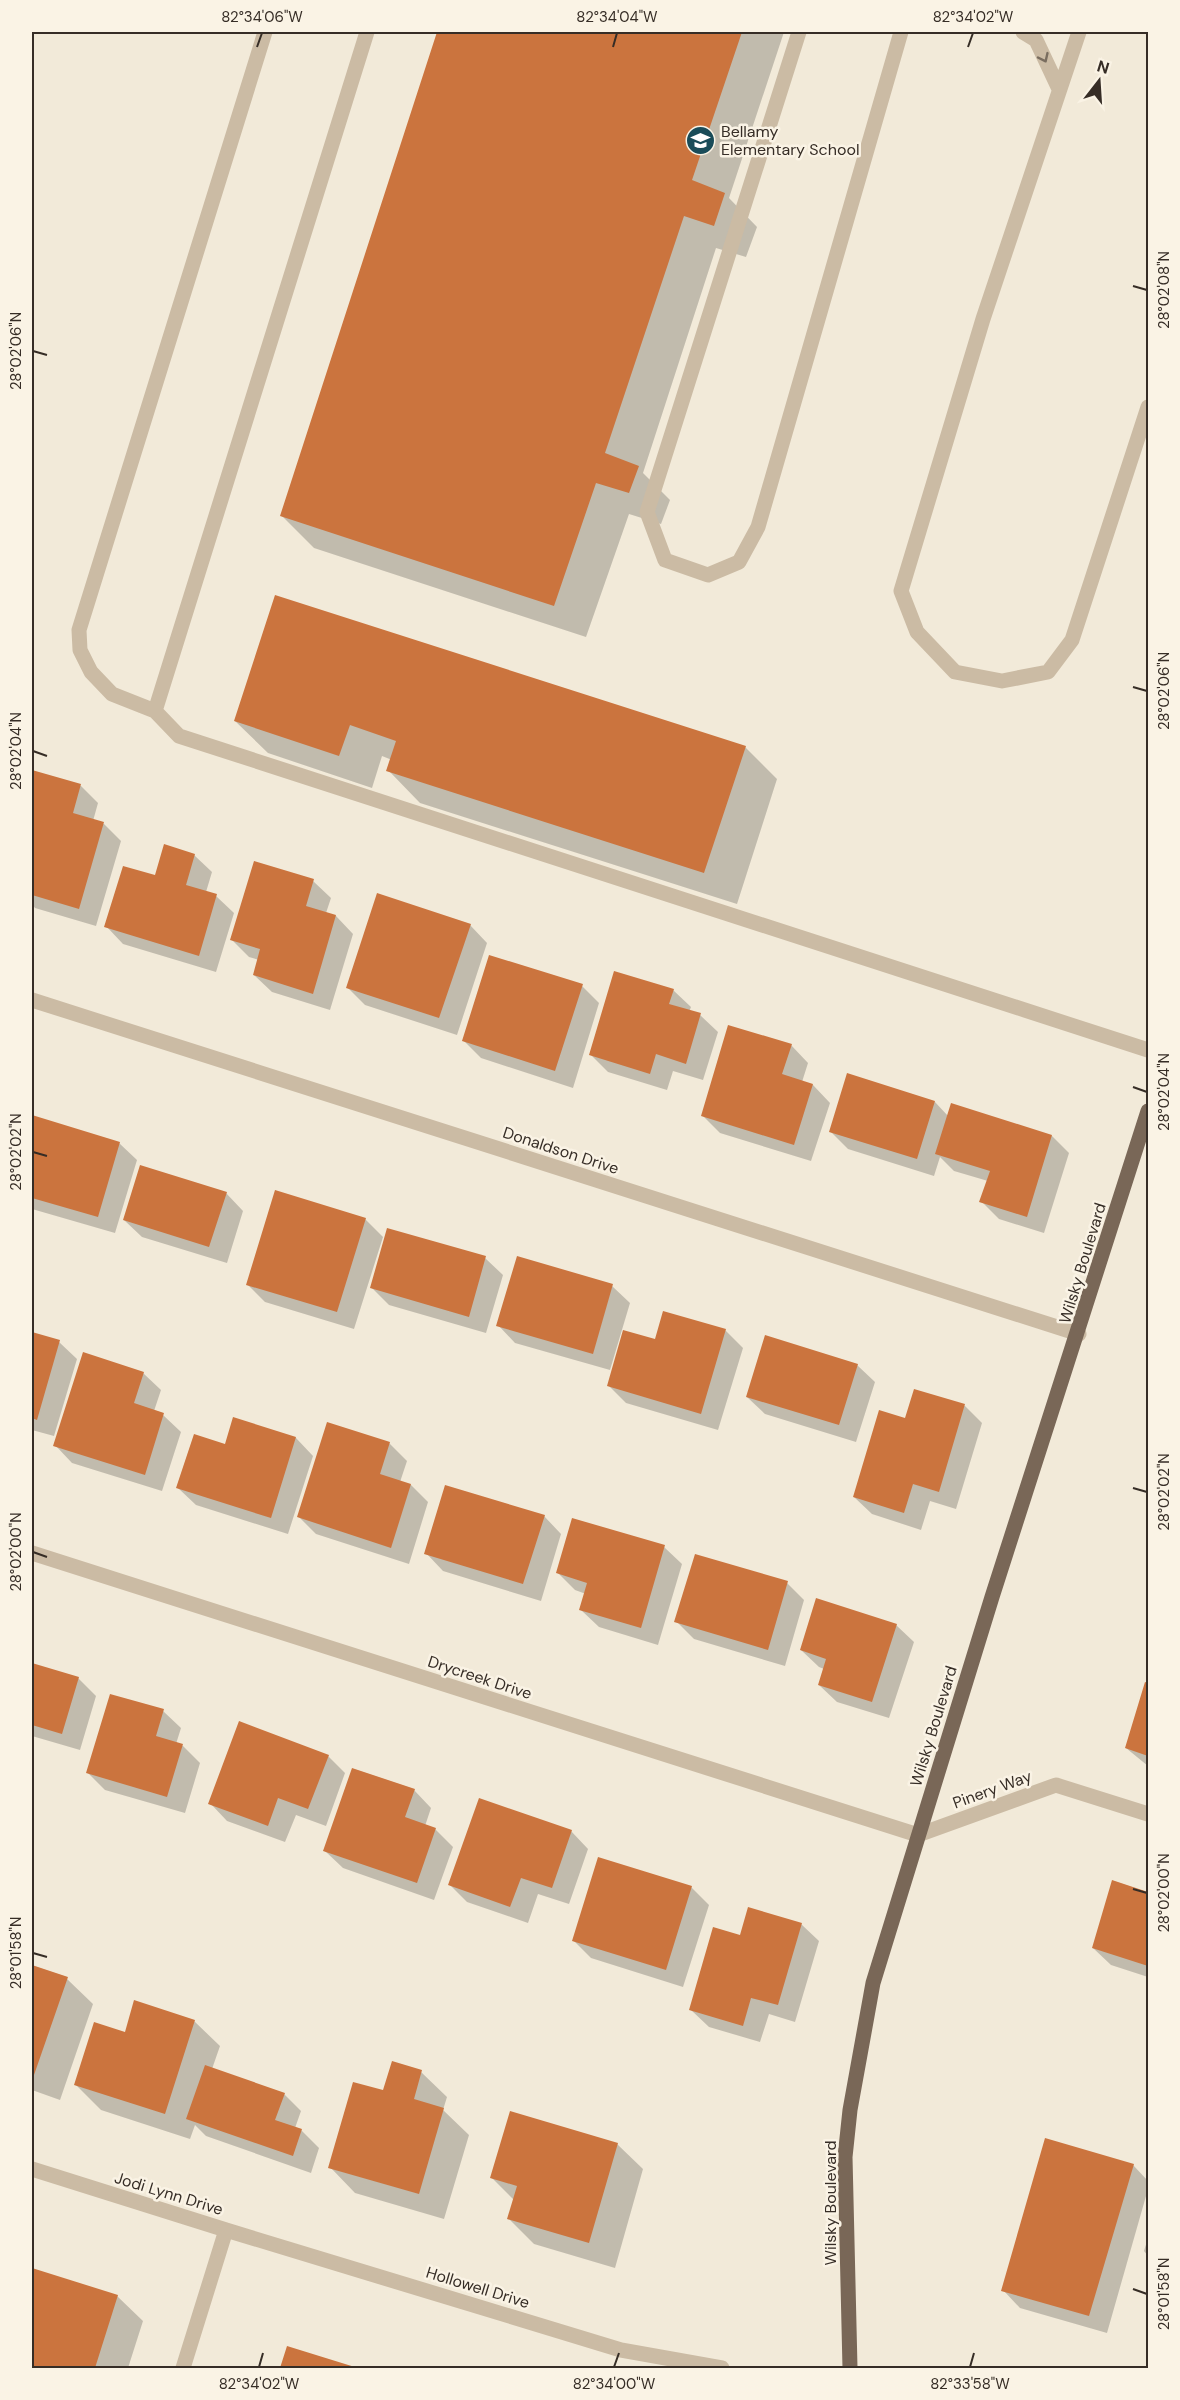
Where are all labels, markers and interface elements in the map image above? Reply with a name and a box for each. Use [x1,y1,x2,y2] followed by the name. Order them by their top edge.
[221,7,303,27] text: 82°34'06"W
[576,7,658,27] text: 82°34'04"W
[933,7,1014,27] text: 82°34'02"W
[1037,51,1049,62] one-way arrow
[1069,51,1129,111] north arrow
[1095,55,1112,79] text: N
[721,121,859,160] place label: Bellamy Elementary School
[684,124,716,156] school or university icon: Bellamy Elementary School
[1154,251,1174,329] text: 28°02'08"N
[6,312,26,390] text: 28°02'06"N
[1154,652,1174,730] text: 28°02'06"N
[6,712,26,790] text: 28°02'04"N
[1154,1053,1174,1131] text: 28°02'04"N
[6,1113,26,1191] text: 28°02'02"N
[500,1122,622,1179] street label: Donaldson Drive
[1054,1200,1111,1326] street label: Wilsky Boulevard
[1154,1453,1174,1531] text: 28°02'02"N
[6,1512,26,1592] text: 28°02'00"N
[425,1651,535,1704] street label: Drycreek Drive
[905,1663,962,1789] street label: Wilsky Boulevard
[950,1765,1035,1813] street label: Pinery Way
[1154,1853,1174,1933] text: 28°02'00"N
[6,1917,26,1989] text: 28°01'58"N
[820,2140,841,2266] street label: Wilsky Boulevard
[112,2167,226,2220] street label: Jodi Lynn Drive
[1154,2258,1174,2330] text: 28°01'58"N
[424,2262,532,2313] street label: Hollowell Drive
[219,2374,300,2394] text: 82°34'02"W
[573,2374,656,2394] text: 82°34'00"W
[930,2374,1010,2394] text: 82°33'58"W

